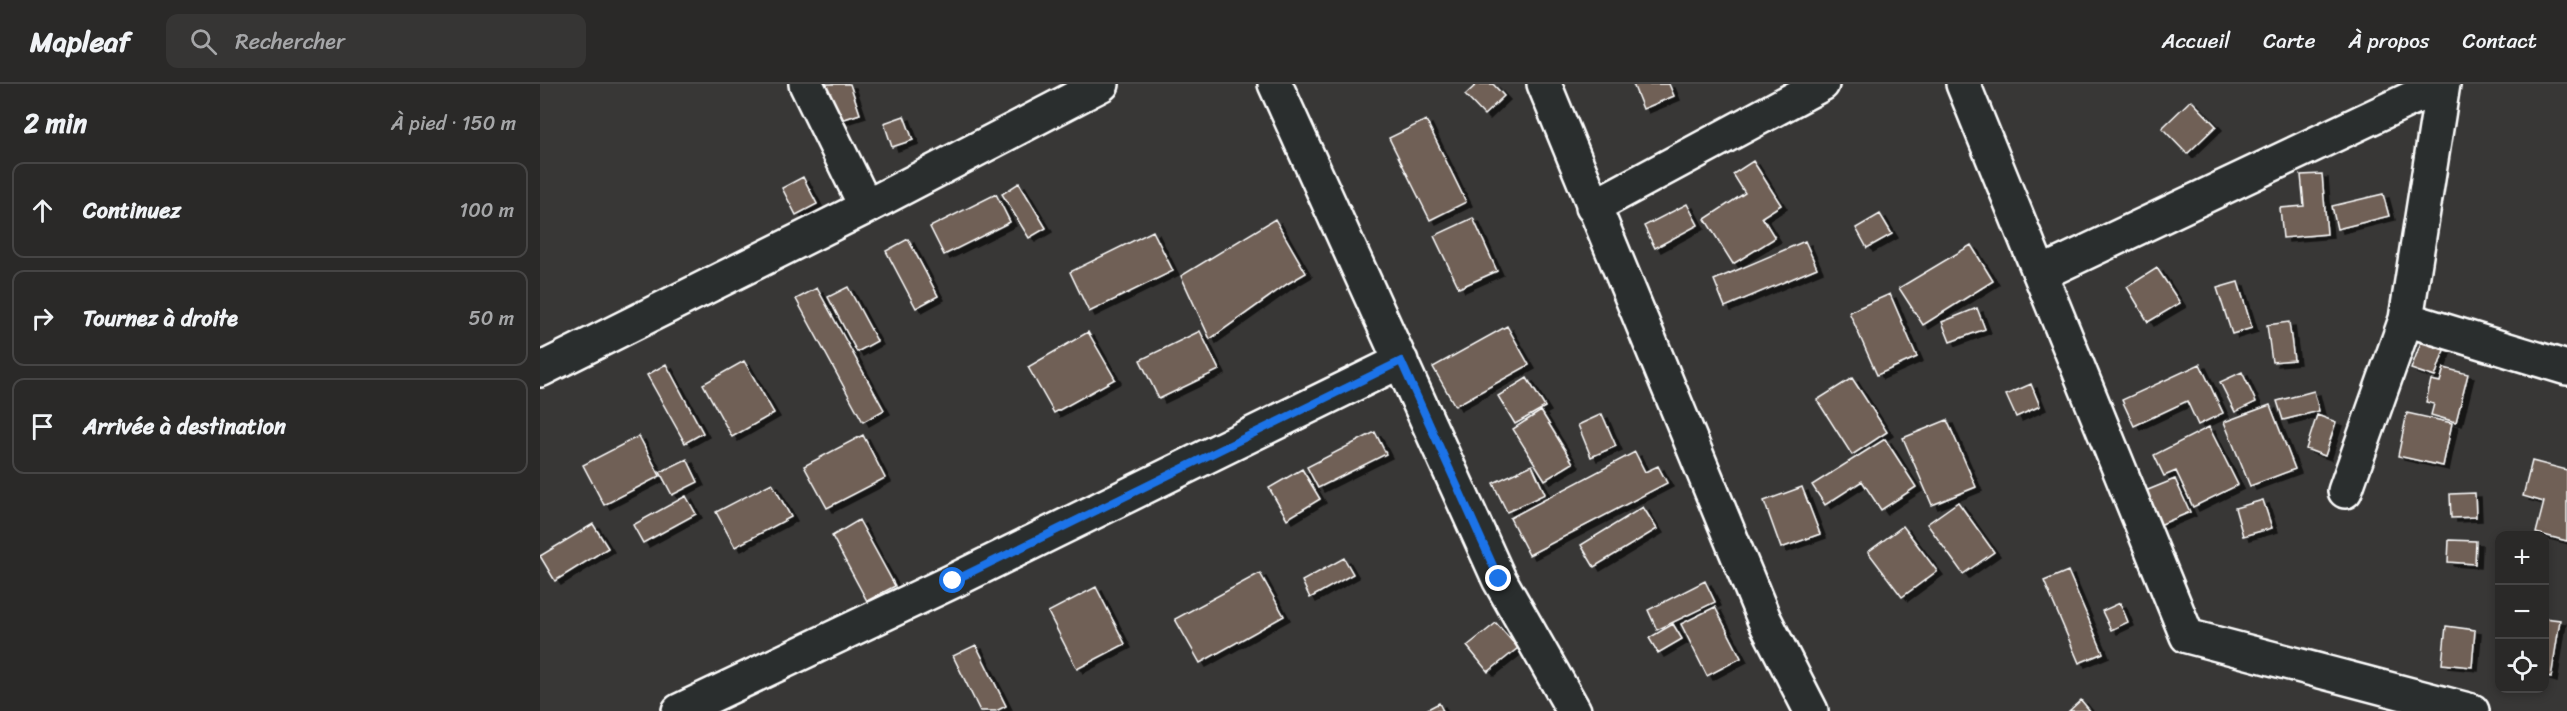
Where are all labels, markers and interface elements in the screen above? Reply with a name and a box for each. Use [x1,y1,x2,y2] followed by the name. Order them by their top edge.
[166,14,586,68] search box
[30,17,130,66] text: Mapleaf
[235,22,345,61] text: Rechercher
[2162,22,2230,60] text: Accueil
[2263,22,2316,60] text: Carte
[2349,22,2430,60] text: À propos
[2463,22,2537,60] text: Contact
[187,25,220,58] icon: search
[24,100,87,146] text: 2 min
[391,106,516,141] text: À pied · 150 m
[83,191,181,230] text: Continuez
[460,193,514,228] text: 100 m
[26,194,59,227] icon: ahead
[83,299,238,338] text: Tournez à droite
[469,301,514,336] text: 50 m
[26,302,59,335] icon: right
[83,407,286,446] text: Arrivée à destination
[26,410,59,443] icon: arrive
[2495,531,2549,693] map controls
[2495,531,2549,585] button: +
[1485,565,1511,591] route end
[939,567,965,593] route start
[2495,585,2549,639] button: −
[2495,639,2549,693] button: locate

